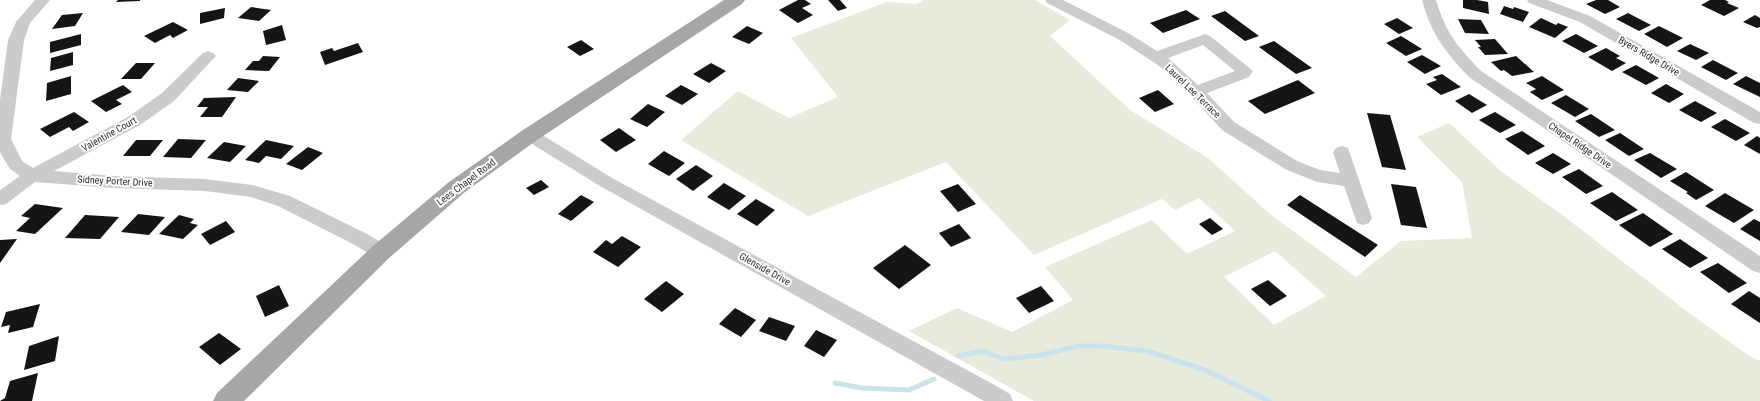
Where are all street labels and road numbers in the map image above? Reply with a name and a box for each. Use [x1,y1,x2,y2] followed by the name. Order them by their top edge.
[1617,34,1682,78] street label: Byers Ridge Drive
[1163,62,1223,120] street label: Laurel Lee Terrace
[80,114,138,154] street label: Valentine Court
[1546,120,1614,170] street label: Chapel Ridge Drive
[435,156,498,208] street label: Lees Chapel Road
[77,174,153,188] street label: Sidney Porter Drive
[738,250,793,288] street label: Glenside Drive

